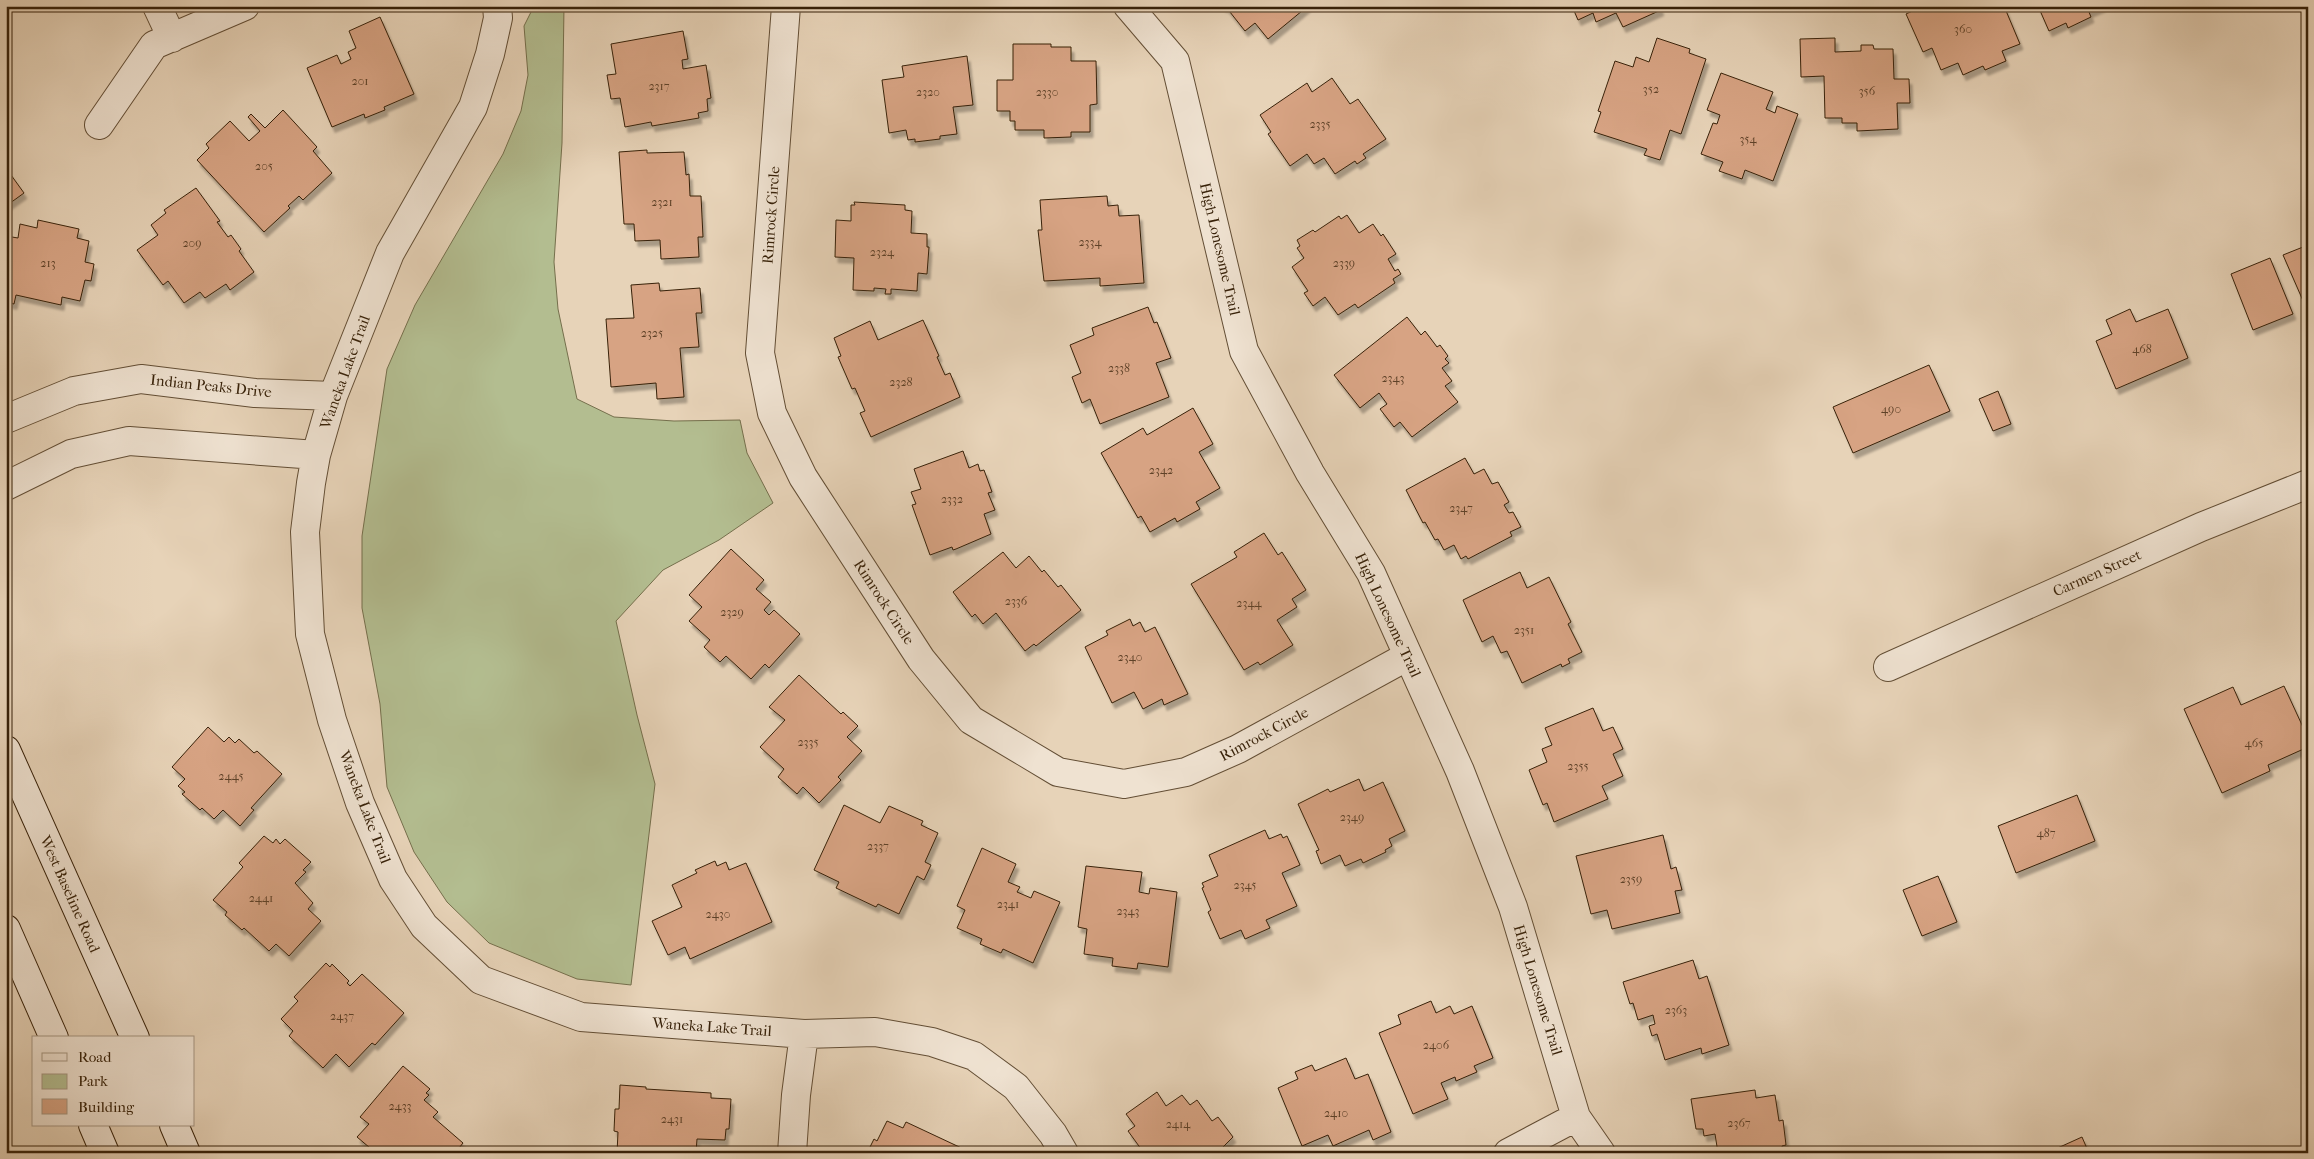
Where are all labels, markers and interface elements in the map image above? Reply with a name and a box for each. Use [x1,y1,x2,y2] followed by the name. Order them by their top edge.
[1954,22,1972,36] house number: 360
[351,74,369,88] house number: 201
[648,79,670,93] house number: 2317
[1643,82,1659,96] house number: 352
[1859,84,1876,98] house number: 356
[916,85,940,99] house number: 2320
[1036,85,1058,99] house number: 2330
[1309,117,1331,131] house number: 2335
[1739,132,1758,146] house number: 354
[255,159,273,173] house number: 205
[759,165,783,264] street label: Rimrock Circle
[1196,181,1244,317] street label: High Lonesome Trail
[651,195,673,209] house number: 2321
[1078,235,1102,249] house number: 2334
[182,236,202,250] house number: 209
[870,245,895,259] house number: 2324
[40,256,56,270] house number: 213
[1333,256,1355,270] house number: 2339
[316,313,374,432] street label: Waneka Lake Trail
[641,326,663,340] house number: 2325
[2132,342,2152,356] house number: 468
[1108,361,1130,375] house number: 2338
[149,371,273,401] street label: Indian Peaks Drive
[1381,371,1405,385] house number: 2343
[889,375,913,389] house number: 2328
[1881,402,1901,416] house number: 490
[1149,463,1173,477] house number: 2342
[941,492,963,506] house number: 2332
[1449,501,1473,515] house number: 2347
[2050,545,2145,600] street label: Carmen Street
[1351,550,1425,680] street label: High Lonesome Trail
[850,556,919,648] street label: Rimrock Circle
[1005,594,1028,608] house number: 2336
[1236,596,1263,610] house number: 2344
[720,605,744,619] house number: 2329
[1514,623,1534,637] house number: 2351
[1118,650,1142,664] house number: 2340
[1217,703,1312,765] street label: Rimrock Circle
[797,735,819,749] house number: 2335
[2245,736,2263,750] house number: 465
[335,747,395,866] street label: Waneka Lake Trail
[1567,759,1589,773] house number: 2355
[218,769,244,783] house number: 2445
[1340,810,1364,824] house number: 2349
[2037,826,2056,840] house number: 487
[36,832,104,956] street label: West Baseline Road
[867,839,889,853] house number: 2337
[1620,872,1642,886] house number: 2359
[1233,878,1257,892] house number: 2345
[249,891,273,905] house number: 2441
[997,897,1019,911] house number: 2341
[1116,904,1140,918] house number: 2343
[706,907,730,921] house number: 2430
[1510,922,1566,1058] street label: High Lonesome Trail
[1665,1003,1687,1017] house number: 2363
[330,1009,354,1023] house number: 2437
[651,1014,772,1040] street label: Waneka Lake Trail
[32,1036,195,1126] legend
[1423,1038,1450,1052] house number: 2406
[78,1048,112,1066] text: Road
[78,1072,108,1090] text: Park
[78,1098,135,1116] text: Building
[388,1099,412,1113] house number: 2433
[1324,1106,1348,1120] house number: 2410
[661,1112,683,1126] house number: 2431
[1727,1116,1751,1130] house number: 2367
[1166,1117,1191,1131] house number: 2414

